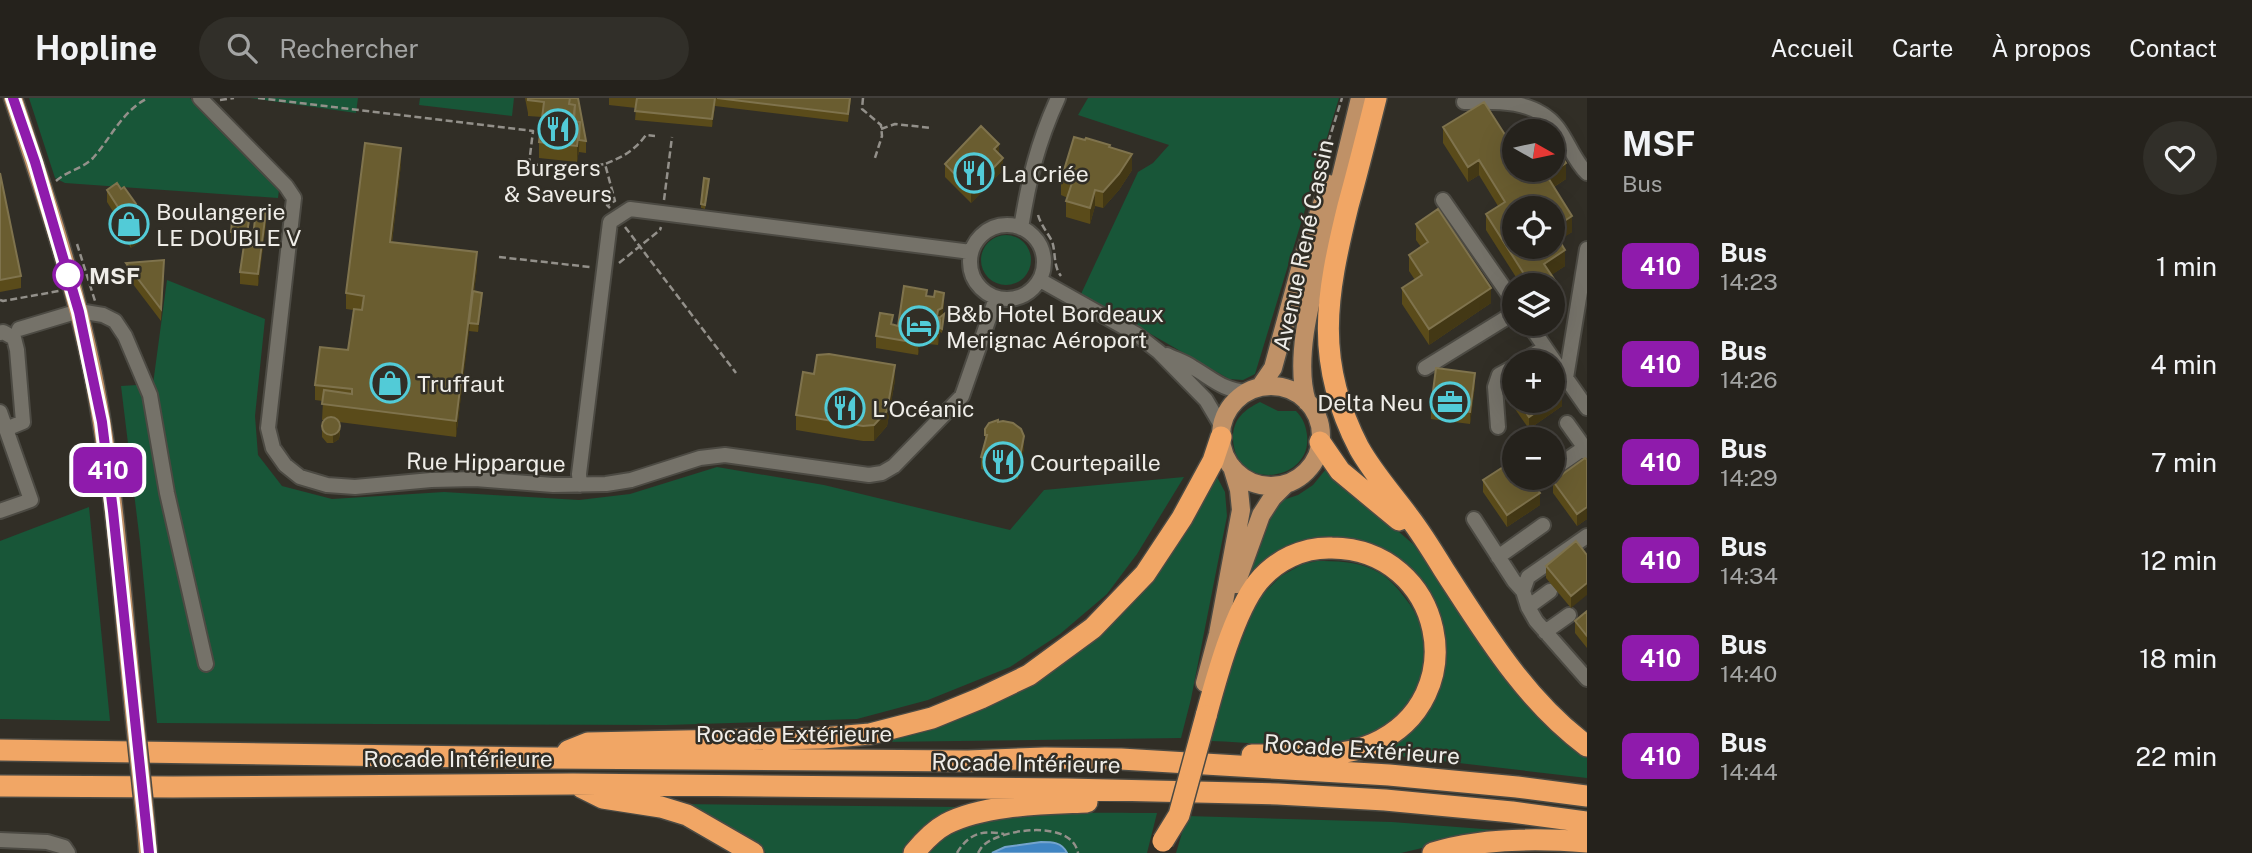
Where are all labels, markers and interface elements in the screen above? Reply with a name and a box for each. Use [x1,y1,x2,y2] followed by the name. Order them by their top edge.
[199,17,689,80] search box
[35,29,157,67] text: Hopline
[223,29,261,67] icon: search
[279,33,419,64] text: Rechercher
[1771,34,1854,62] text: Accueil
[1892,34,1953,62] text: Carte
[1991,34,2091,62] text: À propos
[2129,34,2217,62] text: Contact
[537,108,579,150] restaurant icon: Burgers & Saveurs
[1502,119,1564,182] north arrow
[1502,119,1565,490] map controls
[2143,121,2217,195] button: heart
[1622,125,1695,163] text: MSF
[1267,137,1339,353] street label: Avenue René Cassin
[953,152,995,194] restaurant icon: La Criée
[504,154,612,207] place label: Burgers & Saveurs
[1001,160,1089,187] place label: La Criée
[1622,170,1662,197] text: Bus
[1502,196,1565,259] button: locate
[156,198,301,251] place label: Boulangerie LE DOUBLE V
[108,203,150,245] shop icon: Boulangerie LE DOUBLE V
[1720,237,1767,268] text: Bus
[2156,251,2217,282] text: 1 min
[1640,252,1681,280] text: 410
[53,260,83,290] marker: MSF
[89,262,140,289] place label: MSF
[1720,268,1778,295] text: 14:23
[1502,273,1565,336] button: layers
[946,300,1164,353] place label: B&b Hotel Bordeaux Merignac Aéroport
[898,305,940,347] hotel icon: B&b Hotel Bordeaux Merignac Aéroport
[1720,335,1767,366] text: Bus
[2150,349,2217,380] text: 4 min
[1502,350,1565,413] button: +
[1640,350,1681,378] text: 410
[369,362,411,404] shop icon: Truffaut
[1720,366,1778,393] text: 14:26
[417,370,505,397] place label: Truffaut
[1429,381,1471,423] office icon: Delta Neu
[824,387,866,429] restaurant icon: L’Océanic
[1317,389,1423,416] place label: Delta Neu
[872,395,975,422] place label: L’Océanic
[1502,427,1565,490] button: −
[1720,433,1767,464] text: Bus
[982,441,1024,483] restaurant icon: Courtepaille
[68,447,148,493] line badge: 410
[406,447,566,477] street label: Rue Hipparque
[2151,447,2217,478] text: 7 min
[1640,448,1681,476] text: 410
[1030,449,1161,476] place label: Courtepaille
[87,456,129,484] text: 410
[1720,464,1778,491] text: 14:29
[1720,531,1767,562] text: Bus
[2141,545,2217,576] text: 12 min
[1640,546,1681,574] text: 410
[1720,562,1778,589] text: 14:34
[1720,629,1767,660] text: Bus
[2139,643,2217,674] text: 18 min
[1640,644,1681,672] text: 410
[1720,660,1777,687] text: 14:40
[696,720,892,747] street label: Rocade Extérieure
[1720,727,1767,758] text: Bus
[1263,729,1461,769] street label: Rocade Extérieure
[2136,741,2217,772] text: 22 min
[1640,742,1681,770] text: 410
[363,745,553,772] street label: Rocade Intérieure
[931,748,1121,778] street label: Rocade Intérieure
[1720,758,1778,785] text: 14:44

